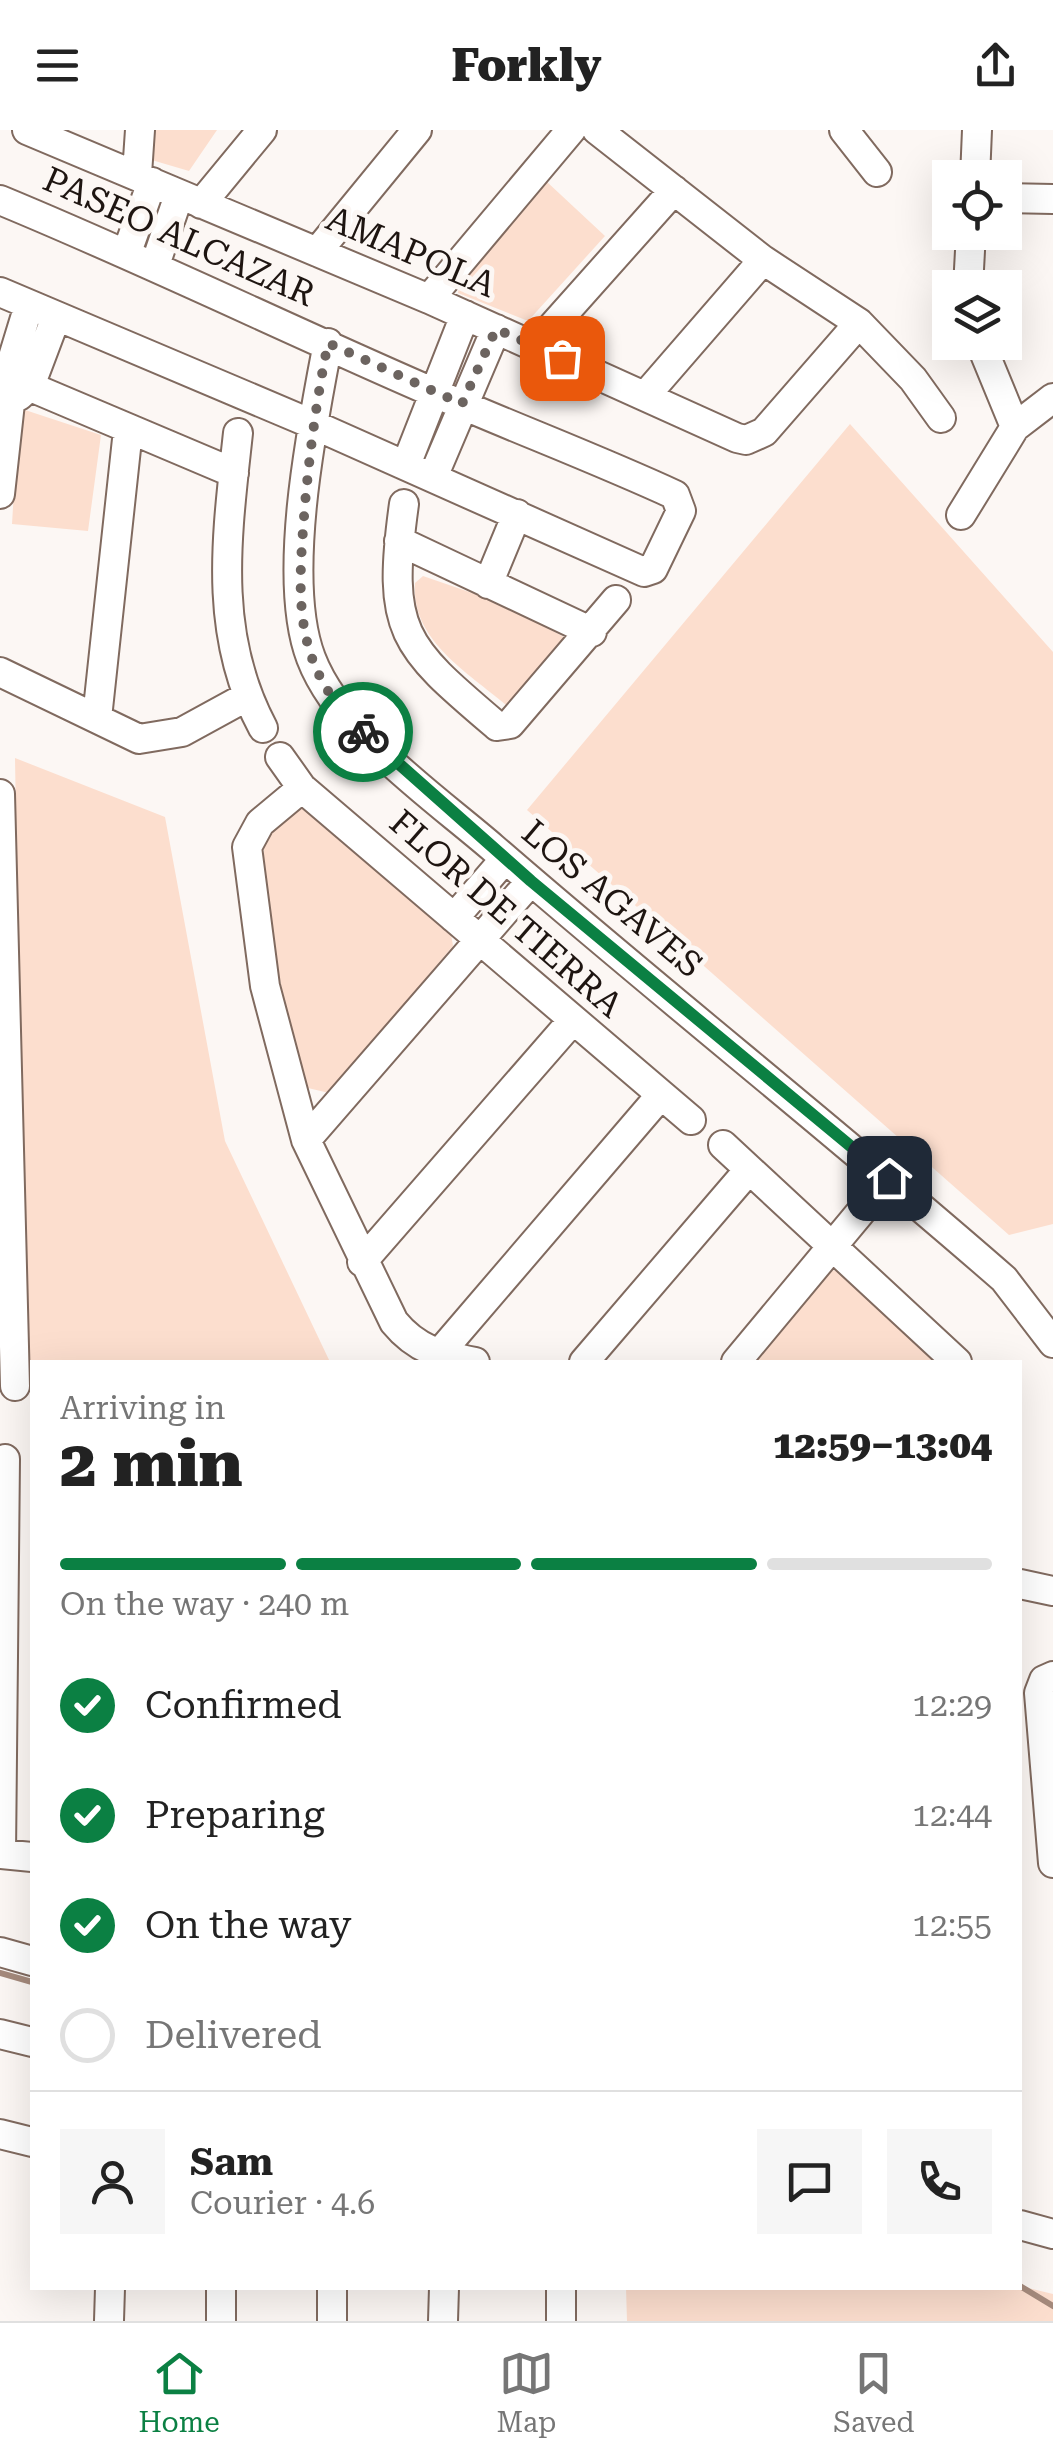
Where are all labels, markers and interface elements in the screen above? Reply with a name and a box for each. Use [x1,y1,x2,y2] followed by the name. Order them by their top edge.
[30,38,85,93] icon: menu
[968,38,1023,93] icon: share
[451,39,602,92] text: Forkly
[37,159,321,315] street label: PASEO ALCAZAR
[932,160,1022,360] map controls
[932,160,1022,250] button: locate
[320,198,502,306] street label: AMAPOLA
[932,270,1022,360] button: layers
[520,316,605,401] pin
[535,331,590,386] icon: bag
[313,682,413,782] courier
[336,705,391,760] icon: bike
[381,802,631,1026] street label: FLOR DE TIERRA
[514,812,710,986] street label: LOS AGAVES
[847,1136,932,1221] pin
[862,1151,917,1206] icon: home
[60,1389,225,1427] text: Arriving in
[773,1423,992,1467] text: 12:59–13:04
[60,1426,243,1502] text: 2 min
[60,1585,349,1623] text: On the way · 240 m
[60,1678,115,1733] icon: check
[145,1683,342,1727] text: Confirmed
[912,1686,992,1724] text: 12:29
[60,1788,115,1843] icon: check
[145,1793,325,1837] text: Preparing
[912,1796,992,1834] text: 12:44
[60,1898,115,1953] icon: check
[145,1903,351,1947] text: On the way
[912,1906,992,1944] text: 12:55
[145,2013,322,2057] text: Delivered
[60,2129,165,2234] button: person
[757,2129,862,2234] button: chat
[887,2129,992,2234] button: phone
[190,2140,273,2184] text: Sam
[190,2184,375,2222] text: Courier · 4.6
[138,2346,220,2439] tab: Home
[497,2346,556,2439] tab: Map
[833,2346,915,2439] tab: Saved

